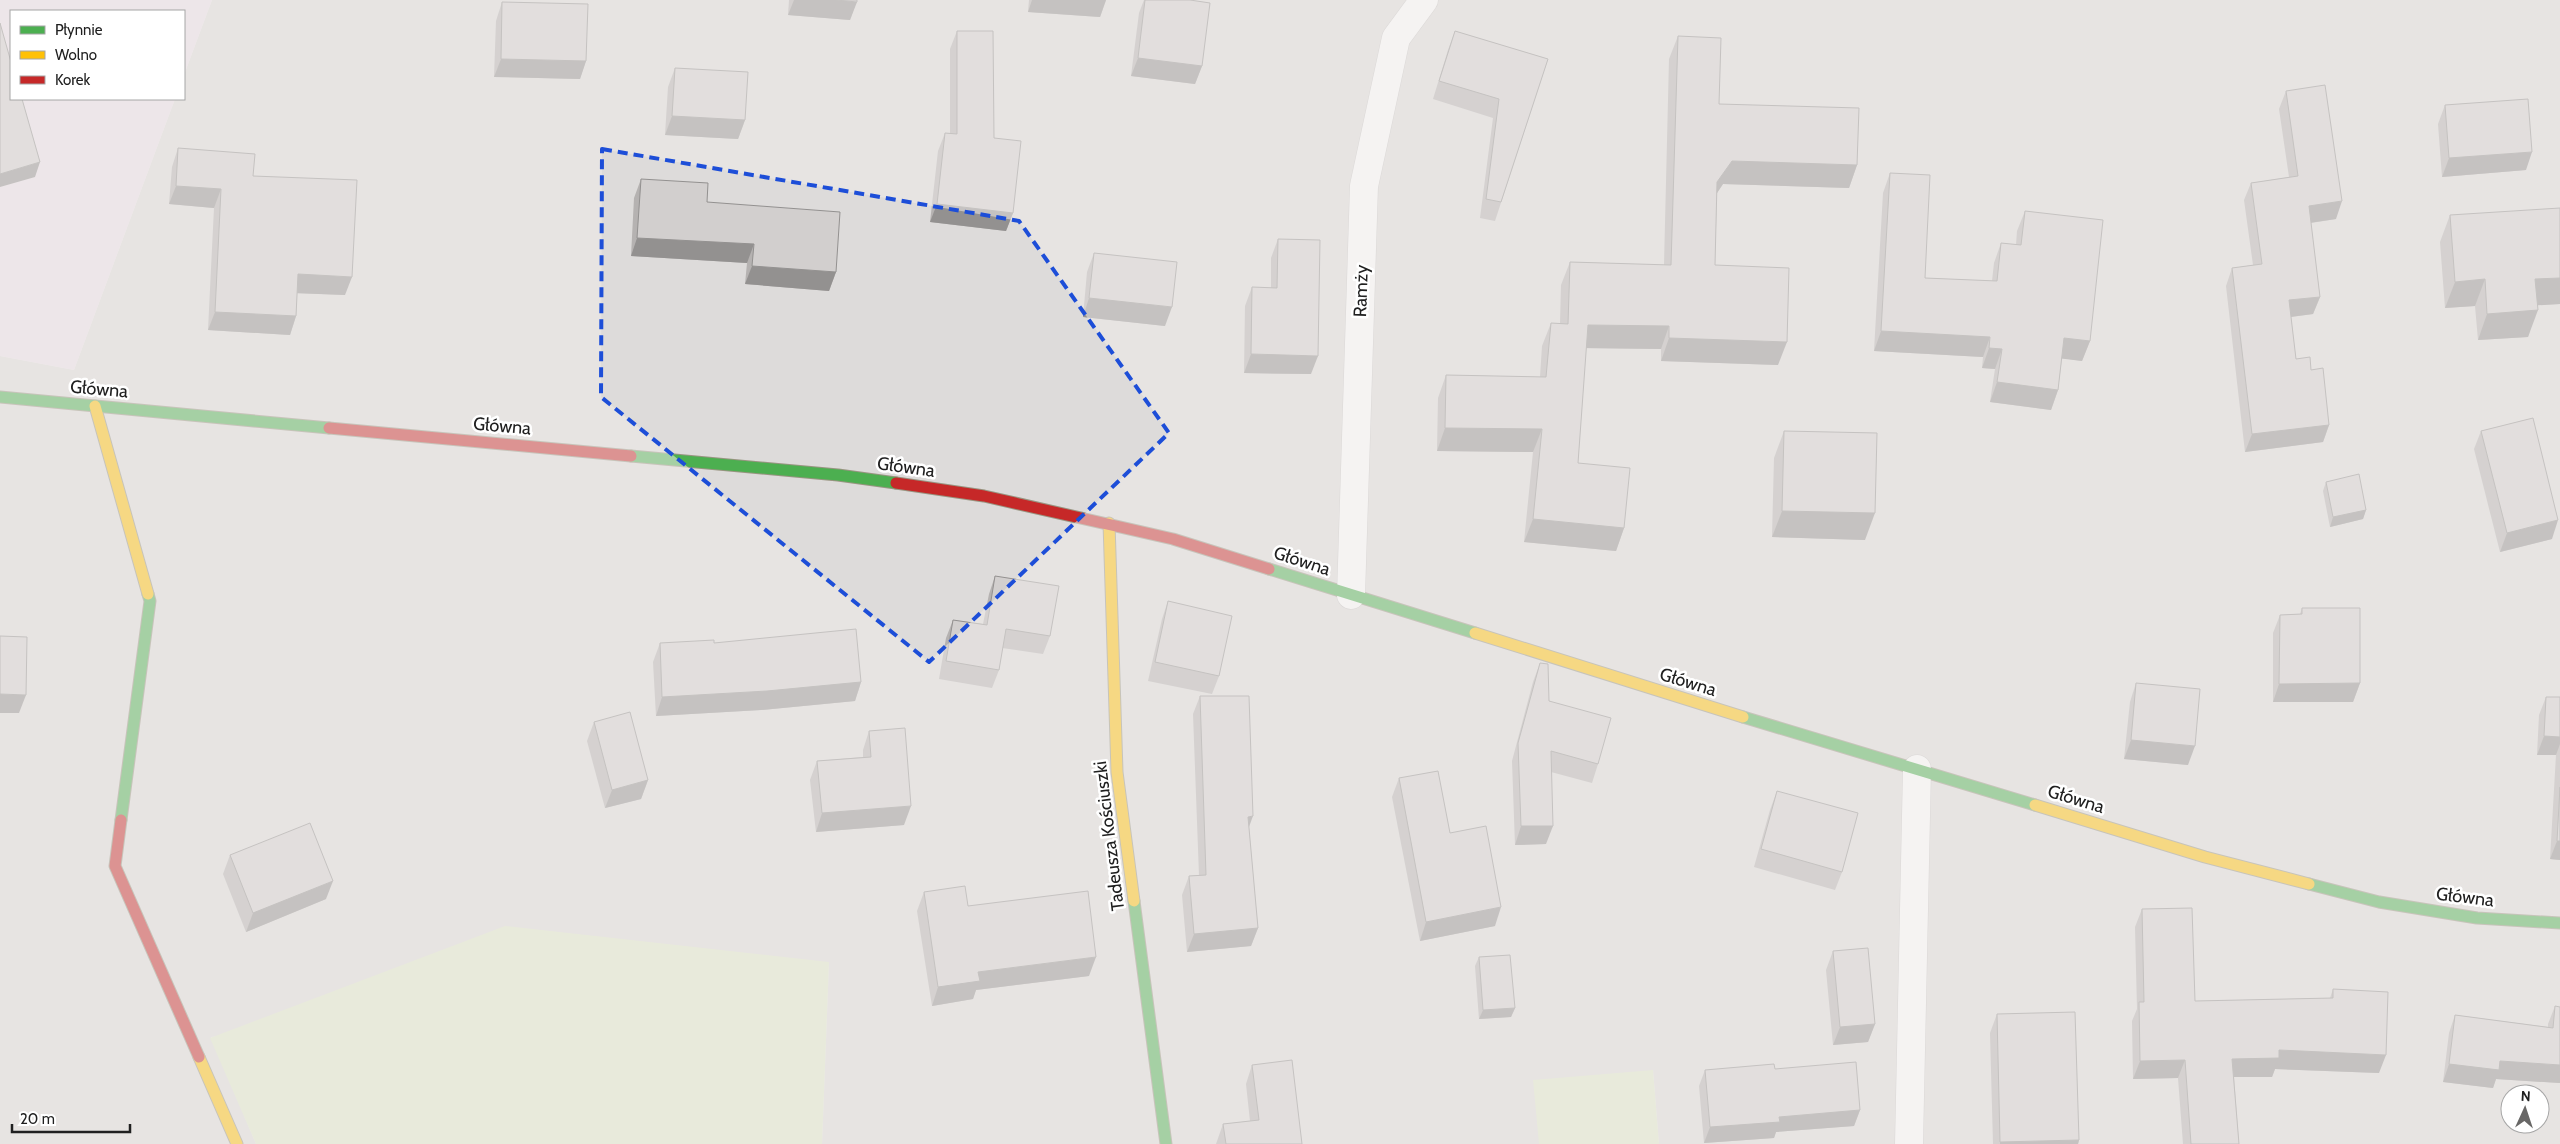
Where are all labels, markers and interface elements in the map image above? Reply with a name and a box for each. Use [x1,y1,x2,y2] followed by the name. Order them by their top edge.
[10,10,185,100] legend
[55,21,103,39] text: Płynnie
[55,46,97,64] text: Wolno
[55,71,90,89] text: Korek
[1349,264,1373,318] street label: Ramży
[69,376,129,403] street label: Główna
[472,413,532,440] street label: Główna
[876,452,937,482] street label: Główna
[1271,542,1333,581] street label: Główna
[1657,663,1719,701] street label: Główna
[1089,760,1129,912] street label: Tadeusza Kościuszki
[2045,780,2107,818] street label: Główna
[2435,883,2495,911] street label: Główna
[2500,1084,2550,1134] north arrow
[2520,1087,2531,1105] text: N
[12,1102,130,1134] scale bar
[20,1110,55,1128] text: 20 m

